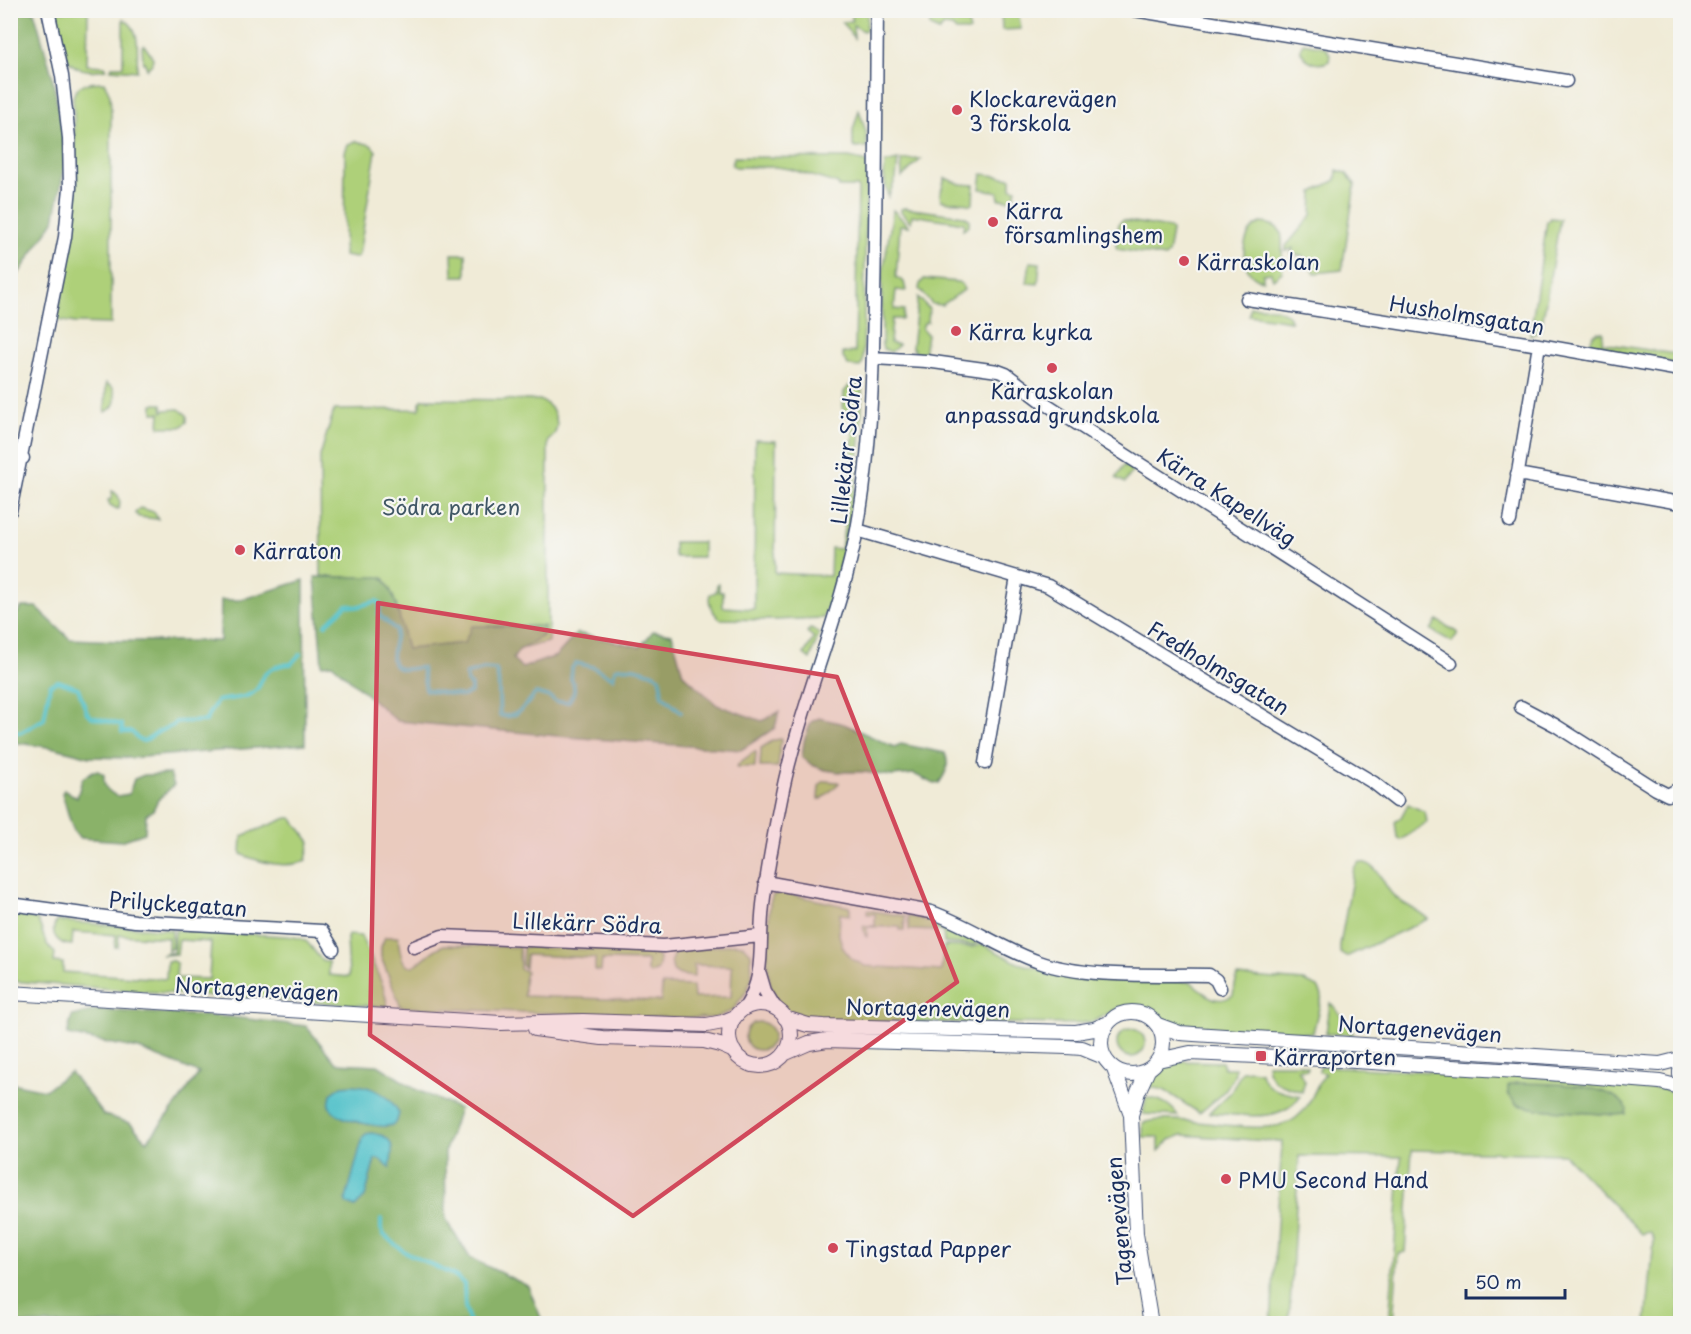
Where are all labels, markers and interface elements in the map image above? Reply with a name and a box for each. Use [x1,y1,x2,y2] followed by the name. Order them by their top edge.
[969,82,1117,138] place label: Klockarevägen 3 förskola
[950,103,964,117] marker: Klockarevägen 3 förskola
[1005,194,1163,250] place label: Kärra församlingshem
[986,215,1000,229] marker: Kärra församlingshem
[1196,245,1320,277] place label: Kärraskolan
[1177,254,1191,268] marker: Kärraskolan
[1387,286,1547,342] street label: Husholmsgatan
[968,315,1093,347] place label: Kärra kyrka
[949,324,963,338] marker: Kärra kyrka
[1045,361,1059,375] marker: Kärraskolan anpassad grundskola
[821,373,869,526] street label: Lillekärr Södra
[945,374,1159,430] place label: Kärraskolan anpassad grundskola
[1151,439,1303,553] street label: Kärra Kapellväg
[382,490,520,522] park label: Södra parken
[252,534,342,566] place label: Kärraton
[233,543,247,557] marker: Kärraton
[1142,612,1296,722] street label: Fredholmsgatan
[108,882,248,924] street label: Prilyckegatan
[512,903,663,941] street label: Lillekärr Södra
[174,968,340,1008] street label: Nortagenevägen
[846,990,1010,1024] street label: Nortagenevägen
[1337,1006,1503,1050] street label: Nortagenevägen
[1273,1040,1396,1072] place label: Kärraporten
[1254,1049,1268,1063] marker: Kärraporten
[1096,1155,1140,1287] street label: Tagenevägen
[1238,1163,1429,1195] place label: PMU Second Hand
[1219,1172,1233,1186] marker: PMU Second Hand
[845,1232,1012,1264] place label: Tingstad Papper
[826,1241,840,1255] marker: Tingstad Papper
[1466,1262,1565,1300] scale bar
[1475,1268,1522,1295] text: 50 m

